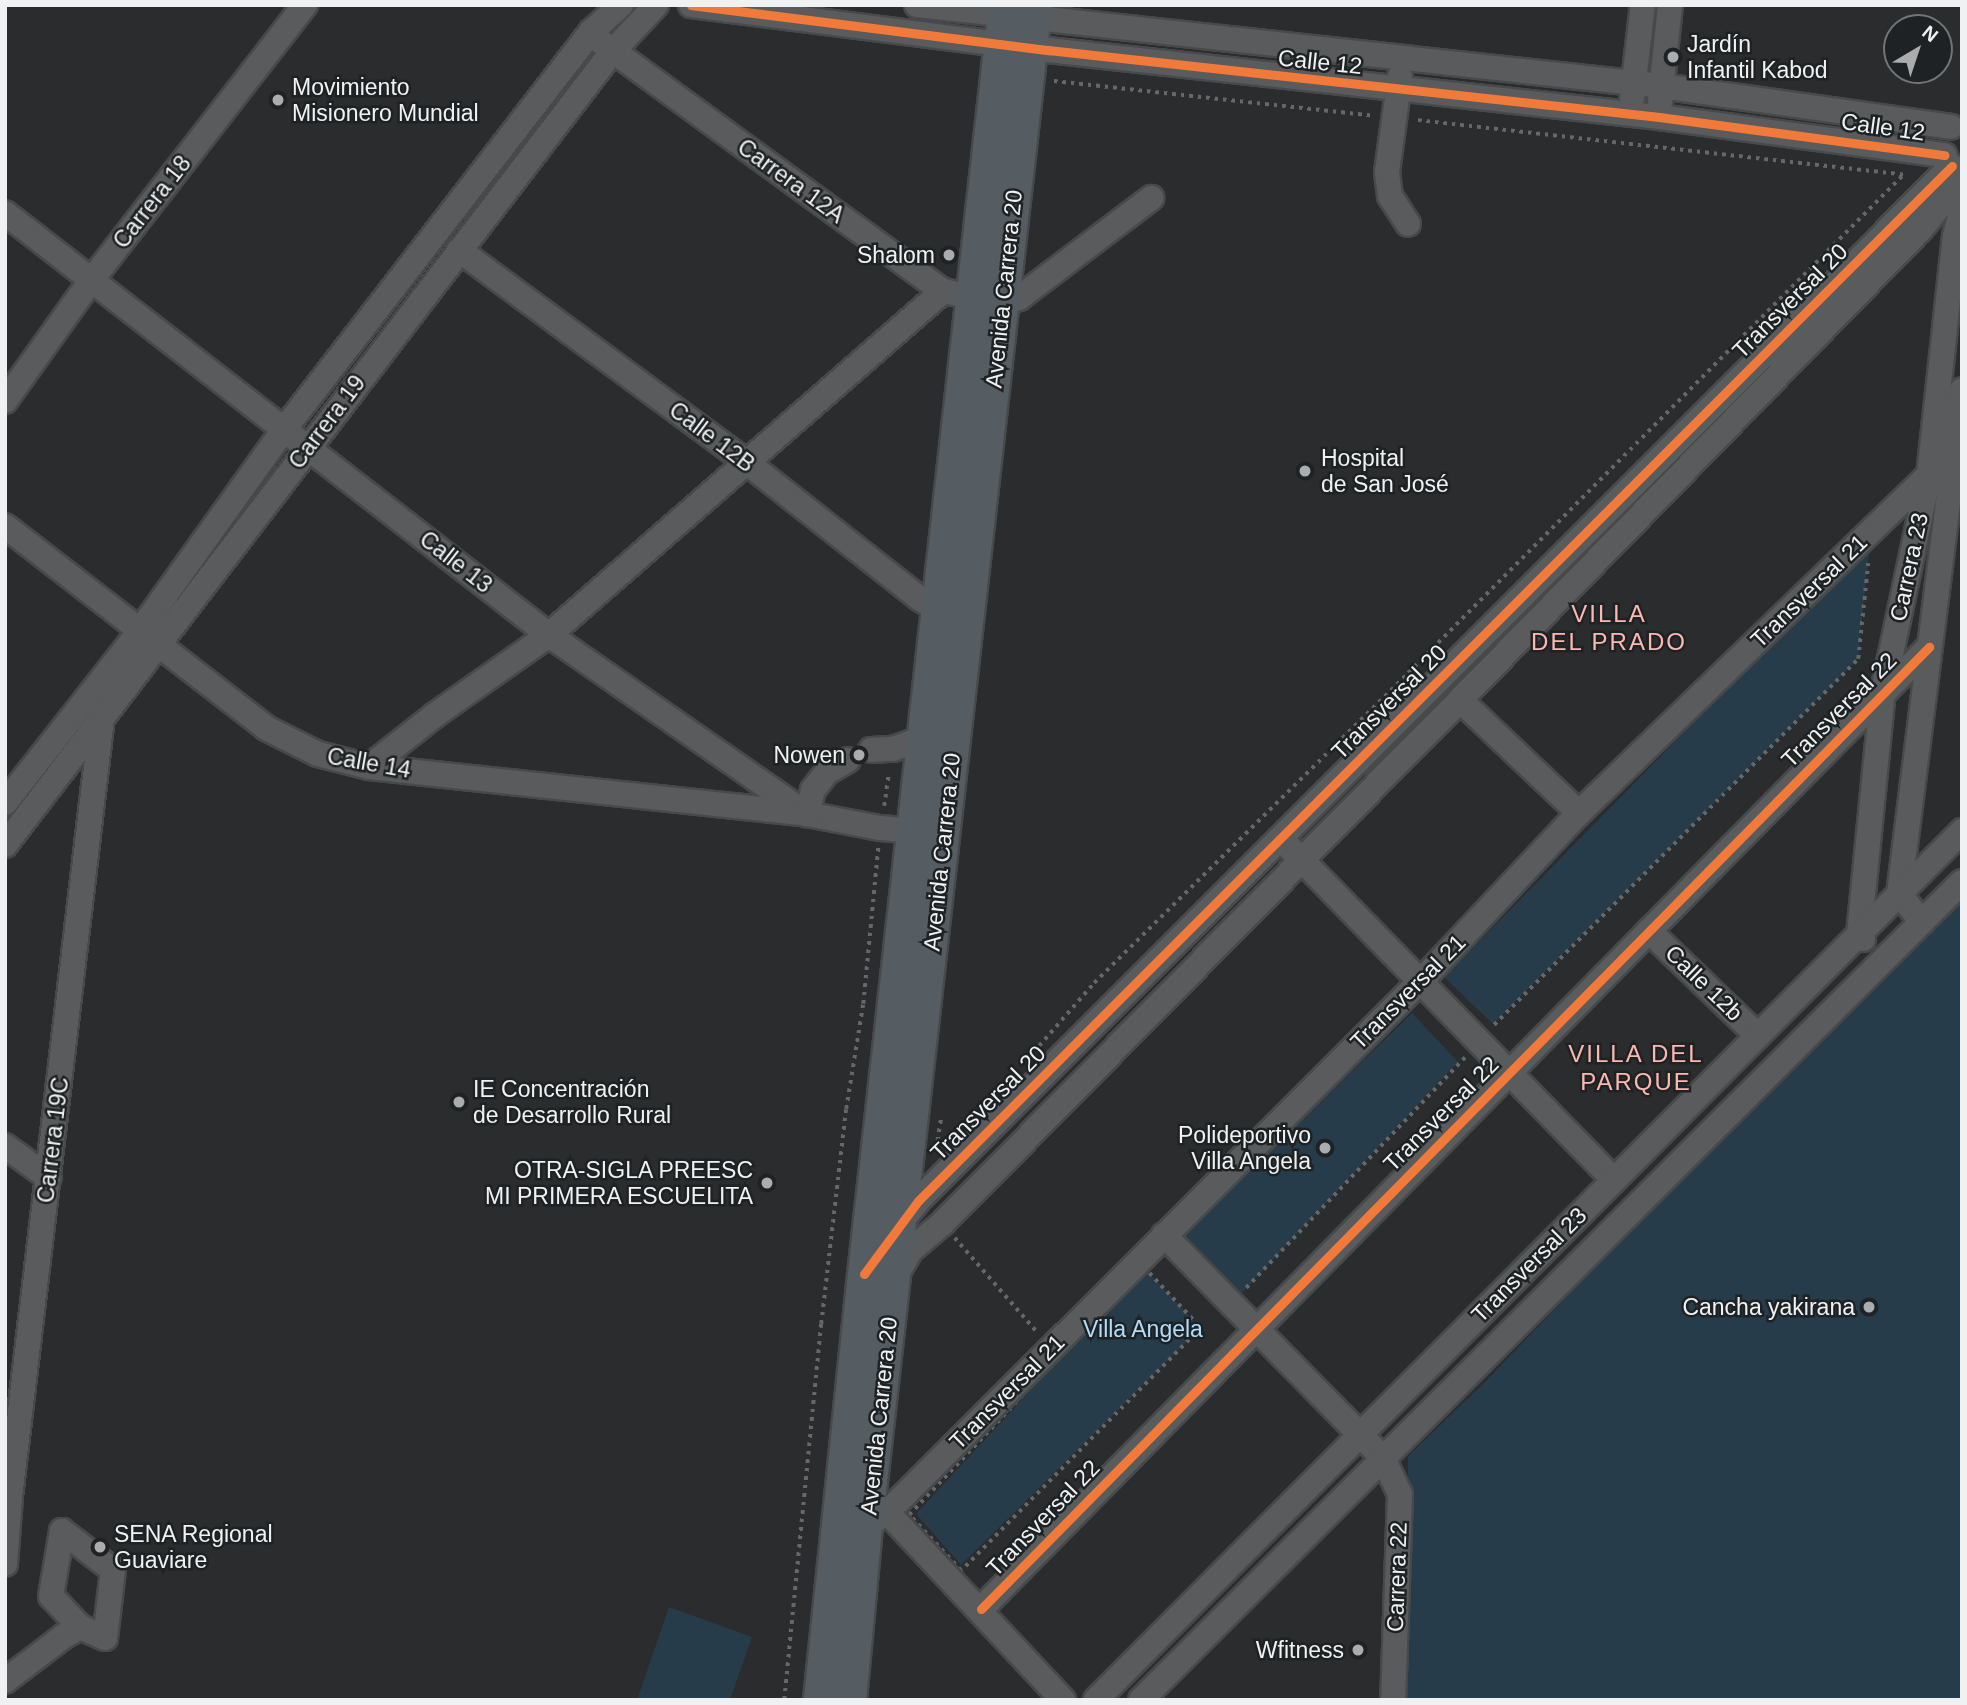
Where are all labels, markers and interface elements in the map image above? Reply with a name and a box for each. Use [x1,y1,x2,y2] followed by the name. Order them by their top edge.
[1883,14,1953,84] north arrow
[1918,21,1942,46] text: N
[1687,30,1828,84] place label: Jardín Infantil Kabod
[1277,44,1363,80] street label: Calle 12
[1665,49,1681,65] marker: Jardín Infantil Kabod
[292,73,479,127] place label: Movimiento Misionero Mundial
[270,92,286,108] marker: Movimiento Misionero Mundial
[1839,107,1927,147] street label: Calle 12
[732,133,850,229] street label: Carrera 12A
[107,150,197,254] street label: Carrera 18
[980,189,1028,389] street label: Avenida Carrera 20
[1727,238,1853,364] street label: Transversal 20
[857,241,935,269] place label: Shalom
[941,247,957,263] marker: Shalom
[283,370,371,474] street label: Carrera 19
[664,396,760,478] street label: Calle 12B
[1321,444,1449,498] place label: Hospital de San José
[1295,461,1315,481] marker: Hospital de San José
[1884,510,1934,624] street label: Carrera 23
[414,525,498,599] street label: Calle 13
[1745,529,1873,653] street label: Transversal 21
[1532,600,1686,656] district label: VILLA DEL PRADO
[1326,639,1452,765] street label: Transversal 20
[1776,647,1902,773] street label: Transversal 22
[773,741,845,769] place label: Nowen
[325,742,413,784] street label: Calle 14
[851,747,867,763] marker: Nowen
[918,752,966,952] street label: Avenida Carrera 20
[1345,929,1471,1055] street label: Transversal 21
[1659,939,1749,1027] street label: Calle 12b
[925,1040,1051,1166] street label: Transversal 20
[1569,1040,1703,1096] district label: VILLA DEL PARQUE
[1378,1051,1504,1177] street label: Transversal 22
[473,1075,671,1129] place label: IE Concentración de Desarrollo Rural
[32,1076,74,1204] street label: Carrera 19C
[451,1094,467,1110] marker: IE Concentración de Desarrollo Rural
[1178,1121,1311,1175] place label: Polideportivo Villa Angela
[1317,1140,1333,1156] marker: Polideportivo Villa Angela
[484,1156,753,1210] place label: OTRA-SIGLA PREESC MI PRIMERA ESCUELITA
[759,1175,775,1191] marker: OTRA-SIGLA PREESC MI PRIMERA ESCUELITA
[1466,1202,1592,1328] street label: Transversal 23
[1682,1293,1855,1321] place label: Cancha yakirana
[1861,1299,1877,1315] marker: Cancha yakirana
[1082,1315,1204,1343] park label: Villa Angela
[855,1316,903,1516] street label: Avenida Carrera 20
[944,1329,1070,1455] street label: Transversal 21
[981,1454,1105,1582] street label: Transversal 22
[114,1520,274,1574] place label: SENA Regional Guaviare
[1381,1522,1413,1632] street label: Carrera 22
[92,1539,108,1555] marker: SENA Regional Guaviare
[1256,1636,1344,1664] place label: Wfitness
[1350,1642,1366,1658] marker: Wfitness

